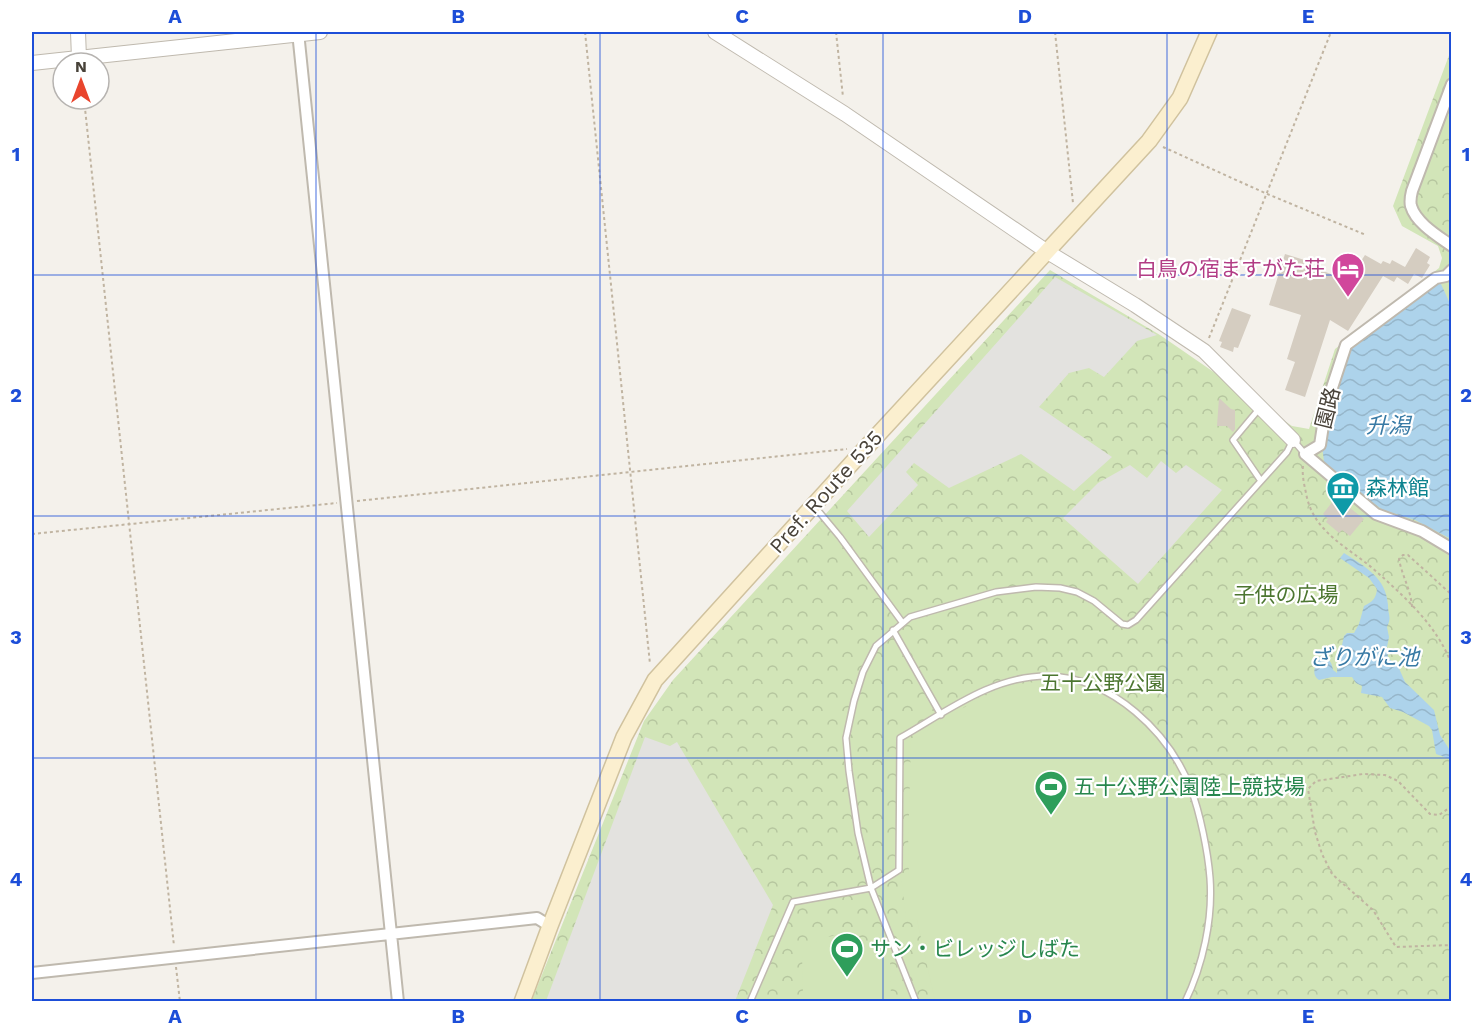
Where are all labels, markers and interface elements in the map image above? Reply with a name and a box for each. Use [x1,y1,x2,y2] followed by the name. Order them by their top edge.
[168,4,182,28] text: A
[451,4,465,28] text: B
[735,4,749,28] text: C
[1018,4,1032,28] text: D
[1302,4,1314,28] text: E
[51,51,111,111] north arrow
[75,57,87,76] text: N
[12,142,20,166] text: 1
[1462,142,1470,166] text: 1
[1330,251,1366,298] hotel icon: 白鳥の宿ますがた荘
[1136,256,1325,281] place label: 白鳥の宿ますがた荘
[10,383,22,407] text: 2
[1460,383,1472,407] text: 2
[1310,384,1345,431] street label: 園路
[1366,413,1413,438] water label: 升潟
[764,425,887,558] street label: Pref. Route 535
[1325,470,1361,517] museum icon: 森林館
[1366,475,1429,500] place label: 森林館
[1234,582,1339,607] park label: 子供の広場
[10,625,22,649] text: 3
[1460,625,1472,649] text: 3
[1309,645,1421,670] water label: ざりがに池
[1040,670,1166,695] park label: 五十公野公園
[1033,769,1069,816] sports icon: 五十公野公園陸上競技場
[1074,774,1305,799] place label: 五十公野公園陸上競技場
[10,867,23,891] text: 4
[1460,867,1473,891] text: 4
[829,931,865,978] sports icon: サン・ビレッジしばた
[870,936,1080,961] place label: サン・ビレッジしばた
[168,1004,182,1028] text: A
[451,1004,465,1028] text: B
[735,1004,749,1028] text: C
[1018,1004,1032,1028] text: D
[1302,1004,1314,1028] text: E

